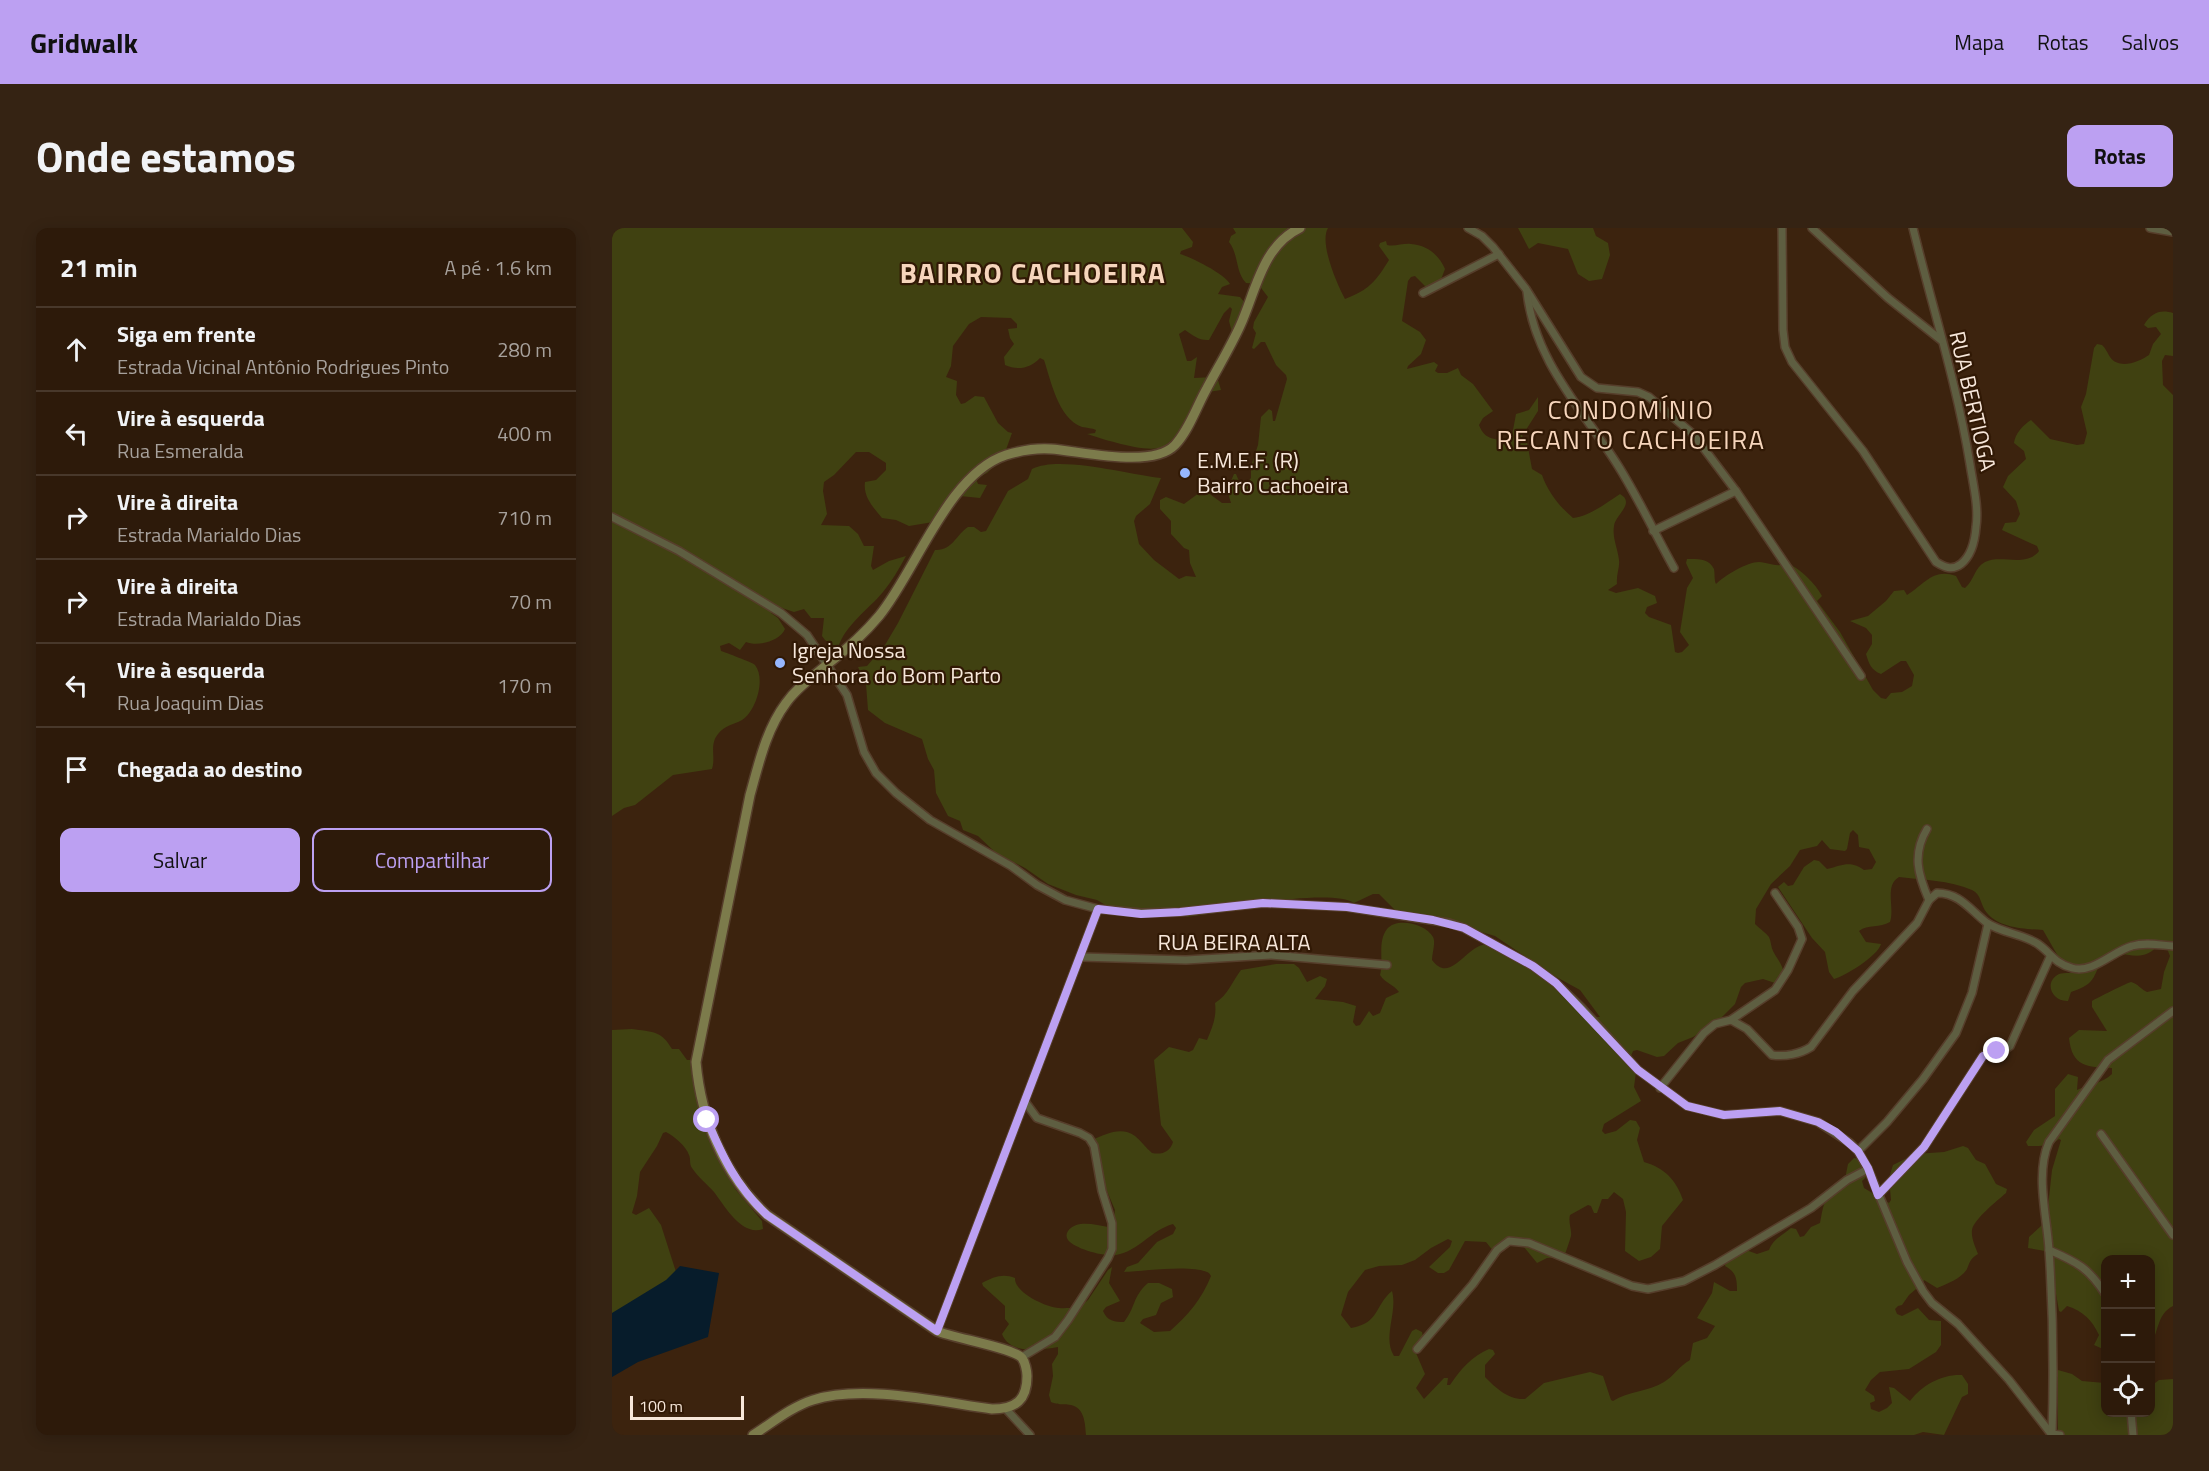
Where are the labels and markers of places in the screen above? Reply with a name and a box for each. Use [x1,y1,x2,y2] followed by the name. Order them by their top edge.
[1197,443,1348,502] place label: E.M.E.F. (R) Bairro Cachoeira
[1178,466,1192,480] marker: E.M.E.F. (R) Bairro Cachoeira
[792,633,1001,692] place label: Igreja Nossa Senhora do Bom Parto
[773,656,787,670] marker: Igreja Nossa Senhora do Bom Parto

